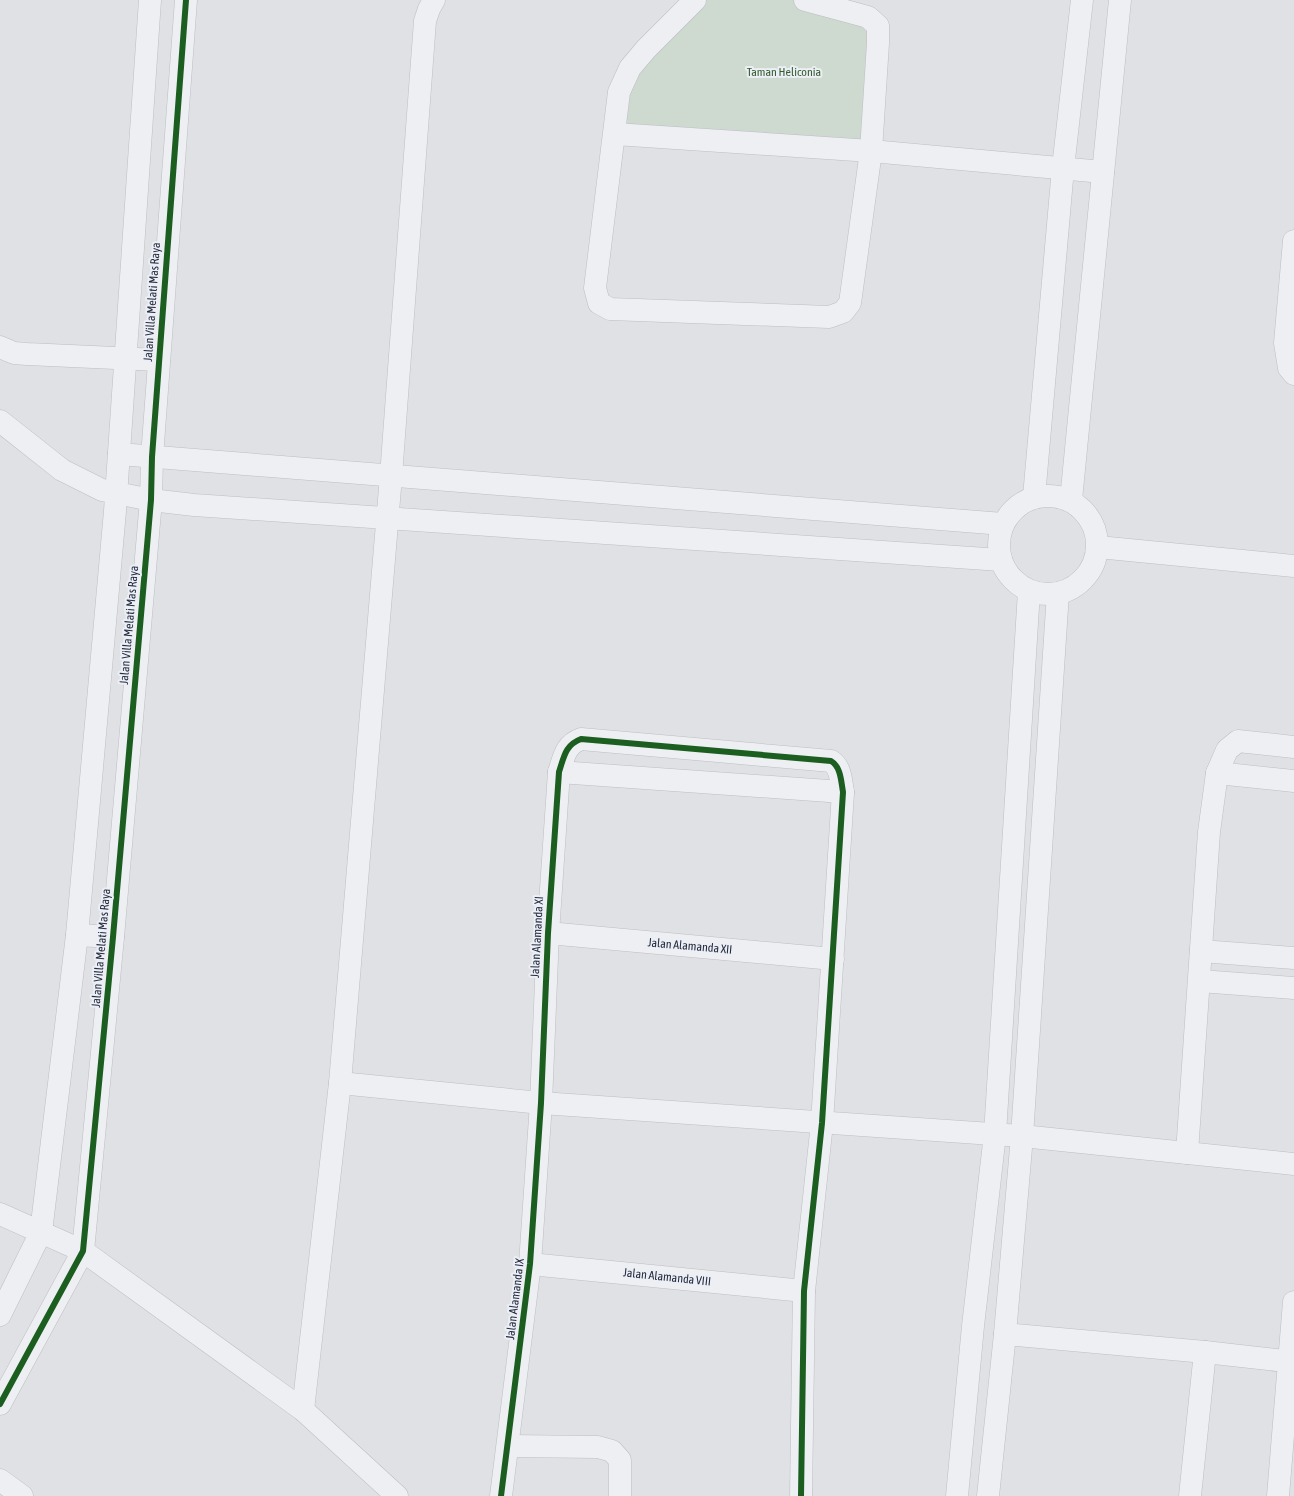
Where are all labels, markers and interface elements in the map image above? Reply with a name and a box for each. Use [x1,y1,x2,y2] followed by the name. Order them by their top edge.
[747,65,821,79] park label: Taman Heliconia
[141,242,163,362] street label: Jalan Villa Melati Mas Raya
[117,565,141,685] street label: Jalan Villa Melati Mas Raya
[89,888,113,1008] street label: Jalan Villa Melati Mas Raya
[528,896,546,978] street label: Jalan Alamanda XI
[647,935,733,957] street label: Jalan Alamanda XII
[503,1257,527,1340] street label: Jalan Alamanda IX
[622,1265,712,1289] street label: Jalan Alamanda VIII

